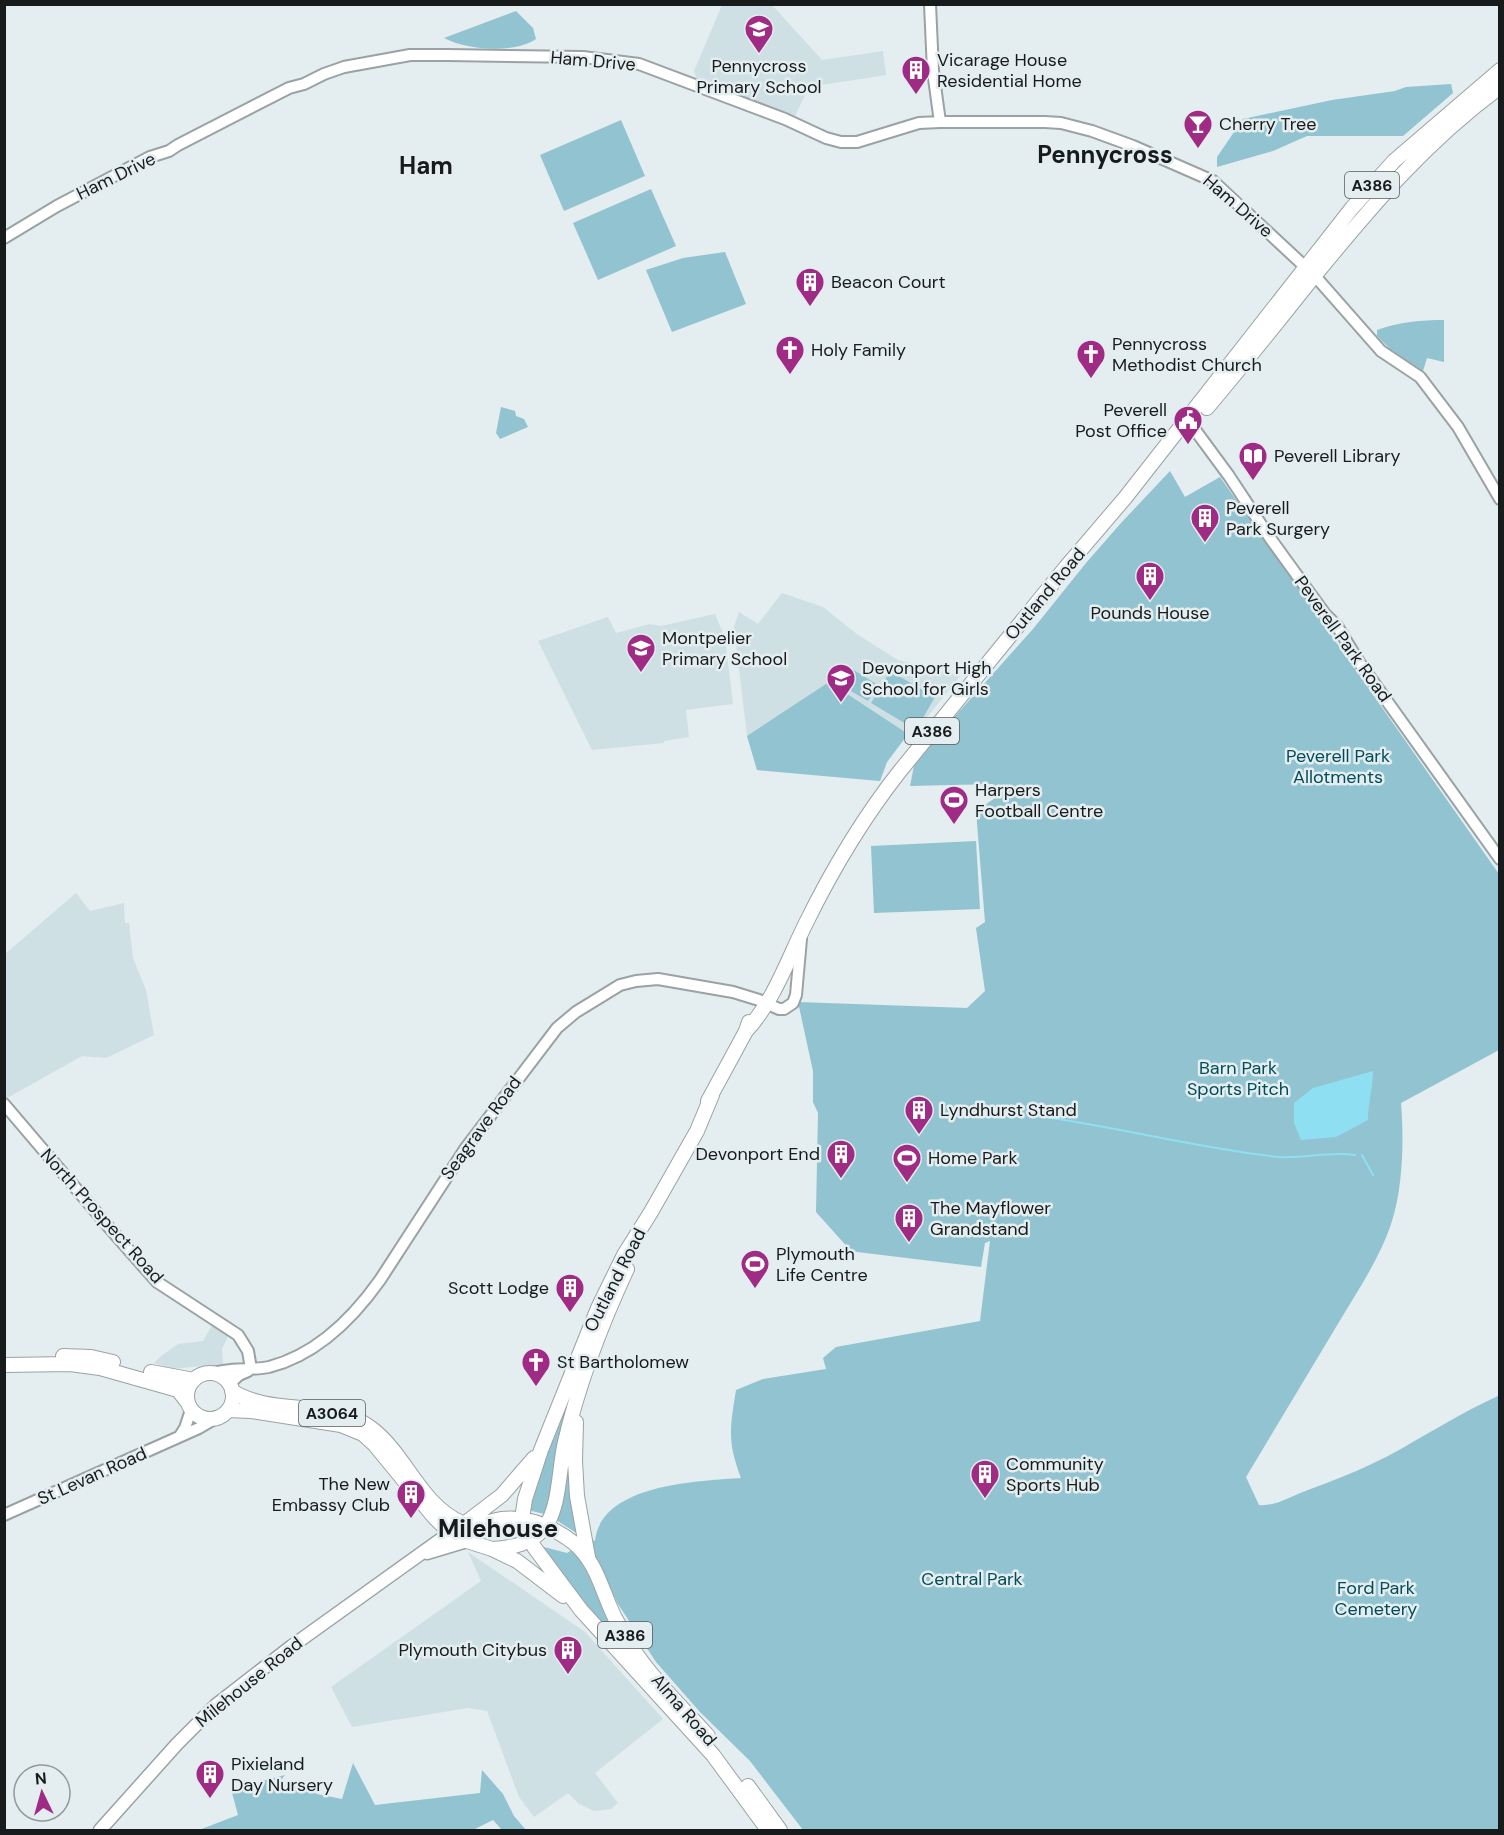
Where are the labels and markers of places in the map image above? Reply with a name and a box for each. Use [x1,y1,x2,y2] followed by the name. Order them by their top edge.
[743,13,775,55] school or university icon: Pennycross Primary School
[937,48,1082,93] place label: Vicarage House Residential Home
[696,54,822,99] place label: Pennycross Primary School
[900,54,932,96] building icon: Vicarage House Residential Home
[1182,108,1214,150] bar icon: Cherry Tree
[1219,112,1316,136] place label: Cherry Tree
[794,266,826,308] building icon: Beacon Court
[831,270,946,294] place label: Beacon Court
[1112,332,1262,377] place label: Pennycross Methodist Church
[774,334,806,376] church icon: Holy Family
[811,338,906,362] place label: Holy Family
[1075,338,1107,380] church icon: Pennycross Methodist Church
[1075,398,1167,443] place label: Peverell Post Office
[1172,404,1204,446] public building icon: Peverell Post Office
[1237,440,1269,482] library icon: Peverell Library
[1274,444,1401,468] place label: Peverell Library
[1226,496,1330,541] place label: Peverell Park Surgery
[1189,502,1221,544] building icon: Peverell Park Surgery
[1134,560,1166,602] building icon: Pounds House
[1091,601,1209,625] place label: Pounds House
[662,626,787,671] place label: Montpelier Primary School
[625,632,657,674] school or university icon: Montpelier Primary School
[862,656,992,701] place label: Devonport High School for Girls
[825,662,857,704] school or university icon: Devonport High School for Girls
[975,778,1103,823] place label: Harpers Football Centre
[938,784,970,826] sports icon: Harpers Football Centre
[903,1094,935,1136] building icon: Lyndhurst Stand
[940,1098,1077,1122] place label: Lyndhurst Stand
[825,1138,857,1180] building icon: Devonport End
[695,1142,820,1166] place label: Devonport End
[891,1142,923,1184] sports icon: Home Park
[928,1146,1018,1170] place label: Home Park
[930,1196,1051,1241] place label: The Mayflower Grandstand
[893,1202,925,1244] building icon: The Mayflower Grandstand
[776,1242,868,1287] place label: Plymouth Life Centre
[739,1248,771,1290] sports icon: Plymouth Life Centre
[554,1272,586,1314] building icon: Scott Lodge
[448,1276,549,1300] place label: Scott Lodge
[520,1346,552,1388] church icon: St Bartholomew
[557,1350,689,1374] place label: St Bartholomew
[1006,1452,1104,1497] place label: Community Sports Hub
[969,1458,1001,1500] building icon: Community Sports Hub
[272,1472,390,1517] place label: The New Embassy Club
[395,1478,427,1520] building icon: The New Embassy Club
[552,1634,584,1676] building icon: Plymouth Citybus
[398,1638,547,1662] place label: Plymouth Citybus
[231,1752,333,1797] place label: Pixieland Day Nursery
[194,1758,226,1800] building icon: Pixieland Day Nursery

